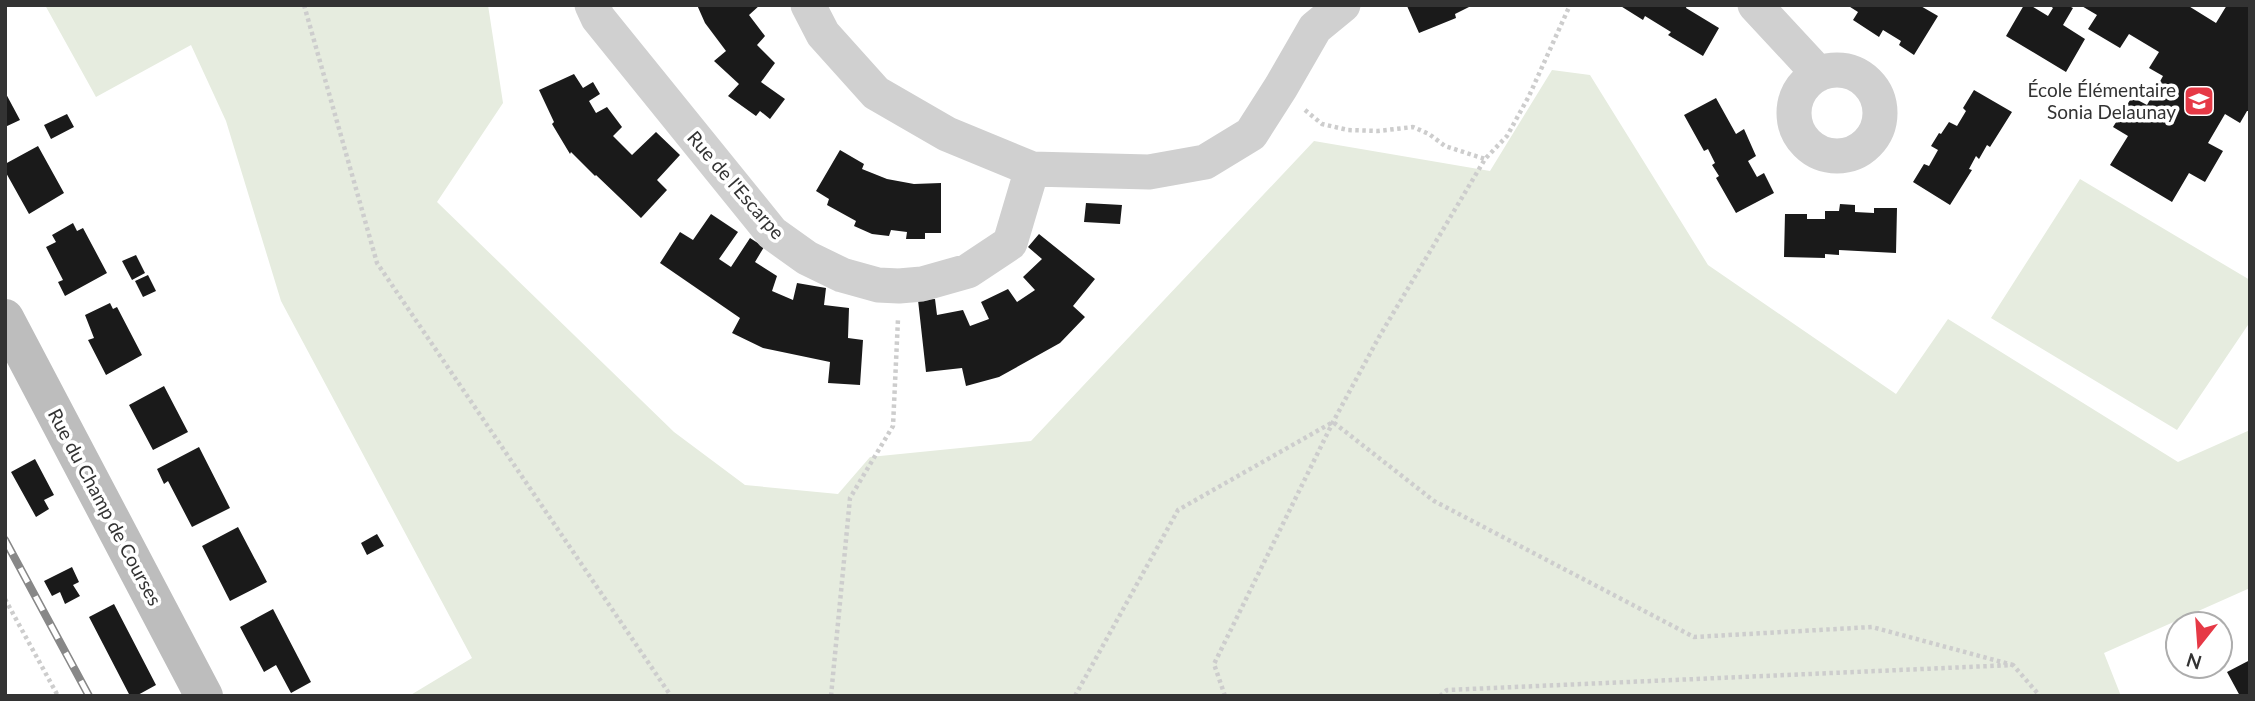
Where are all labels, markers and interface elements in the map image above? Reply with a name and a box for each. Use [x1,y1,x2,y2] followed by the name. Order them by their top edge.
[2028,78,2176,123] place label: École Élémentaire Sonia Delaunay
[2182,84,2216,118] school or university icon: École Élémentaire Sonia Delaunay
[683,126,790,244] street label: Rue de l'Escarpe
[44,404,167,609] street label: Rue du Champ de Courses
[2164,610,2234,680] north arrow
[2184,649,2204,675] text: N

